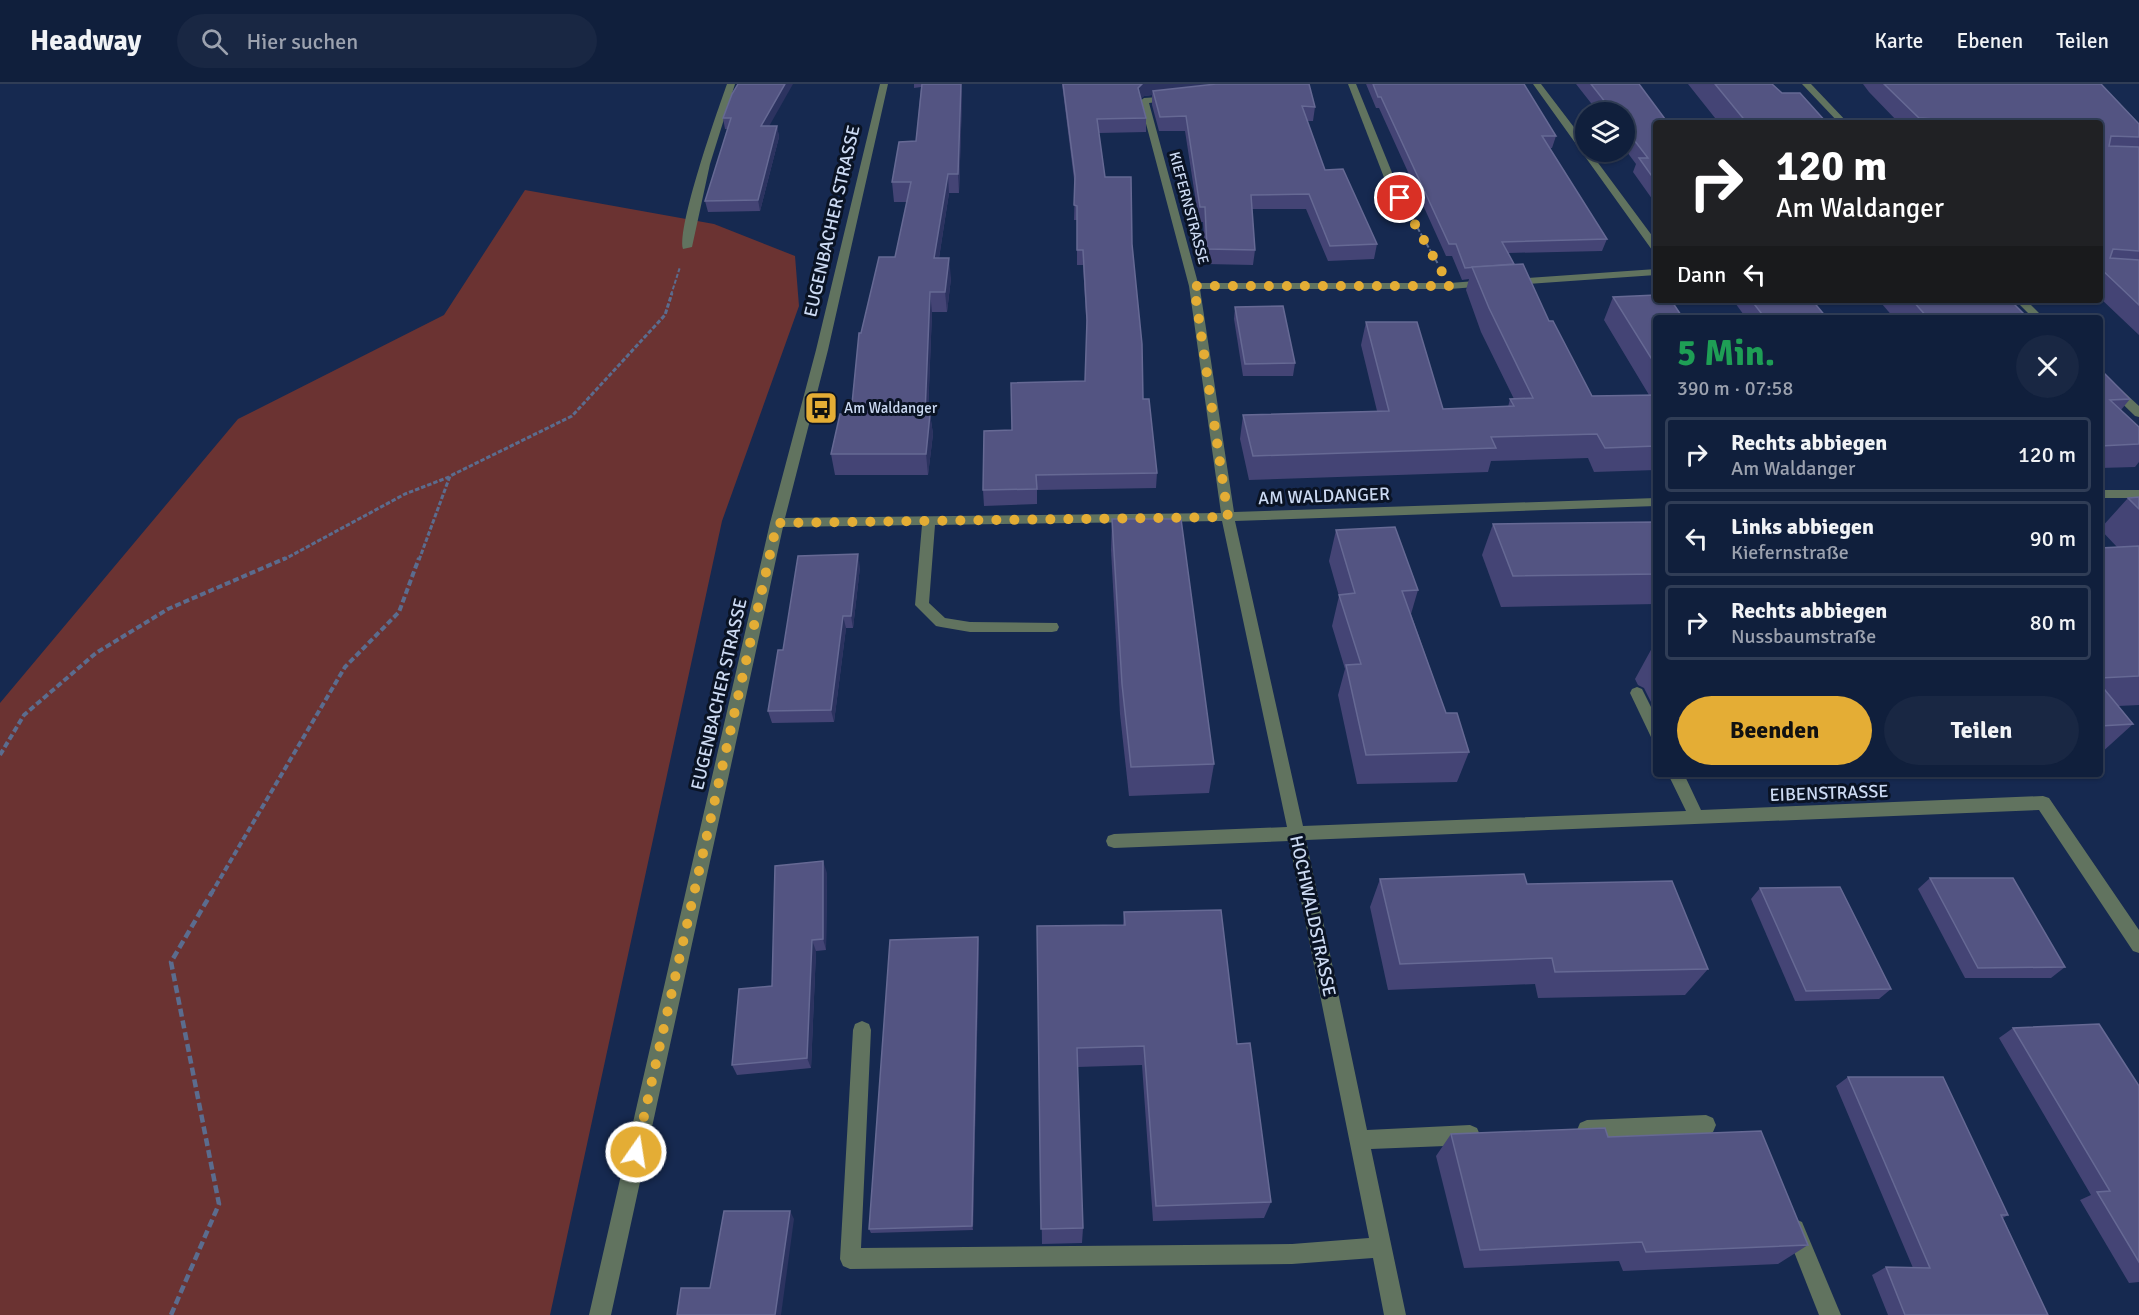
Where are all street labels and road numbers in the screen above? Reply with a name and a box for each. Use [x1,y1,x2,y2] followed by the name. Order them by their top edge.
[799,123,865,319] street label: EUGENBACHER STRASSE
[1165,150,1213,266] street label: KIEFERNSTRASSE
[1258,483,1390,509] street label: AM WALDANGER
[686,596,752,792] street label: EUGENBACHER STRASSE
[1769,780,1889,806] street label: EIBENSTRASSE
[1285,833,1341,999] street label: HOCHWALDSTRASSE

